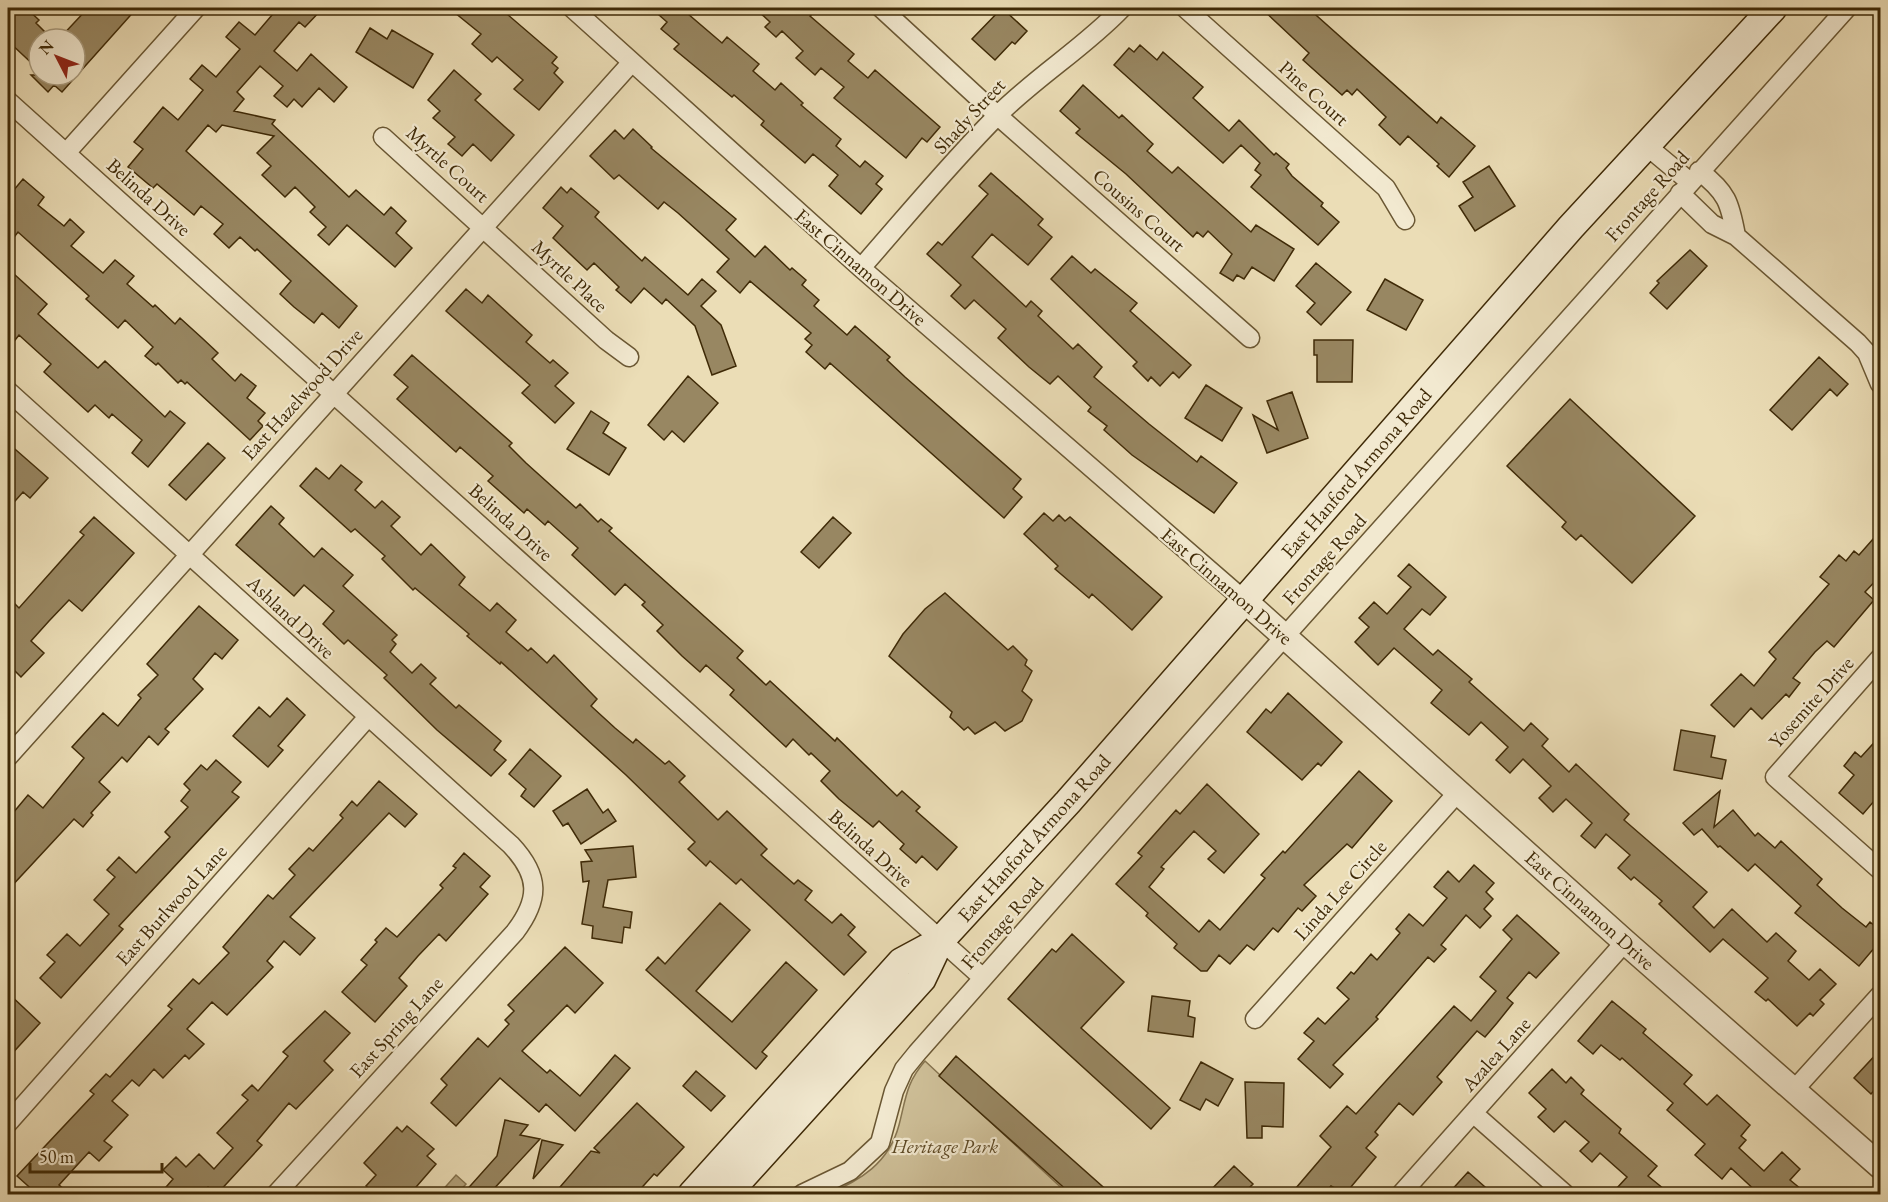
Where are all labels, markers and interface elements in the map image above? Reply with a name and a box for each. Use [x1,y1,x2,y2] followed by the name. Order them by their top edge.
[27,27,87,87] north arrow
[34,35,58,59] text: N
[1273,55,1355,132] street label: Pine Court
[927,72,1011,159] street label: Shady Street
[401,120,496,209] street label: Myrtle Court
[1599,144,1695,247] street label: Frontage Road
[101,152,197,242] street label: Belinda Drive
[1087,163,1191,258] street label: Cousins Court
[790,203,932,332] street label: East Cinnamon Drive
[526,234,614,318] street label: Myrtle Place
[236,322,368,466] street label: East Hazelwood Drive
[1275,382,1438,563] street label: East Hanford Armona Road
[463,477,559,567] street label: Belinda Drive
[1276,507,1372,610] street label: Frontage Road
[1156,522,1298,651] street label: East Cinnamon Drive
[241,569,341,664] street label: Ashland Drive
[1763,650,1859,753] street label: Yosemite Drive
[952,748,1117,927] street label: East Hanford Armona Road
[823,803,919,893] street label: Belinda Drive
[1288,834,1392,946] street label: Linda Lee Circle
[110,839,232,971] street label: East Burlwood Lane
[1519,845,1661,975] street label: East Cinnamon Drive
[955,871,1050,975] street label: Frontage Road
[343,971,449,1083] street label: East Spring Lane
[1455,1011,1536,1097] street label: Azalea Lane
[891,1133,998,1159] park label: Heritage Park
[30,1136,162,1174] scale bar
[39,1145,74,1168] text: 50 m

